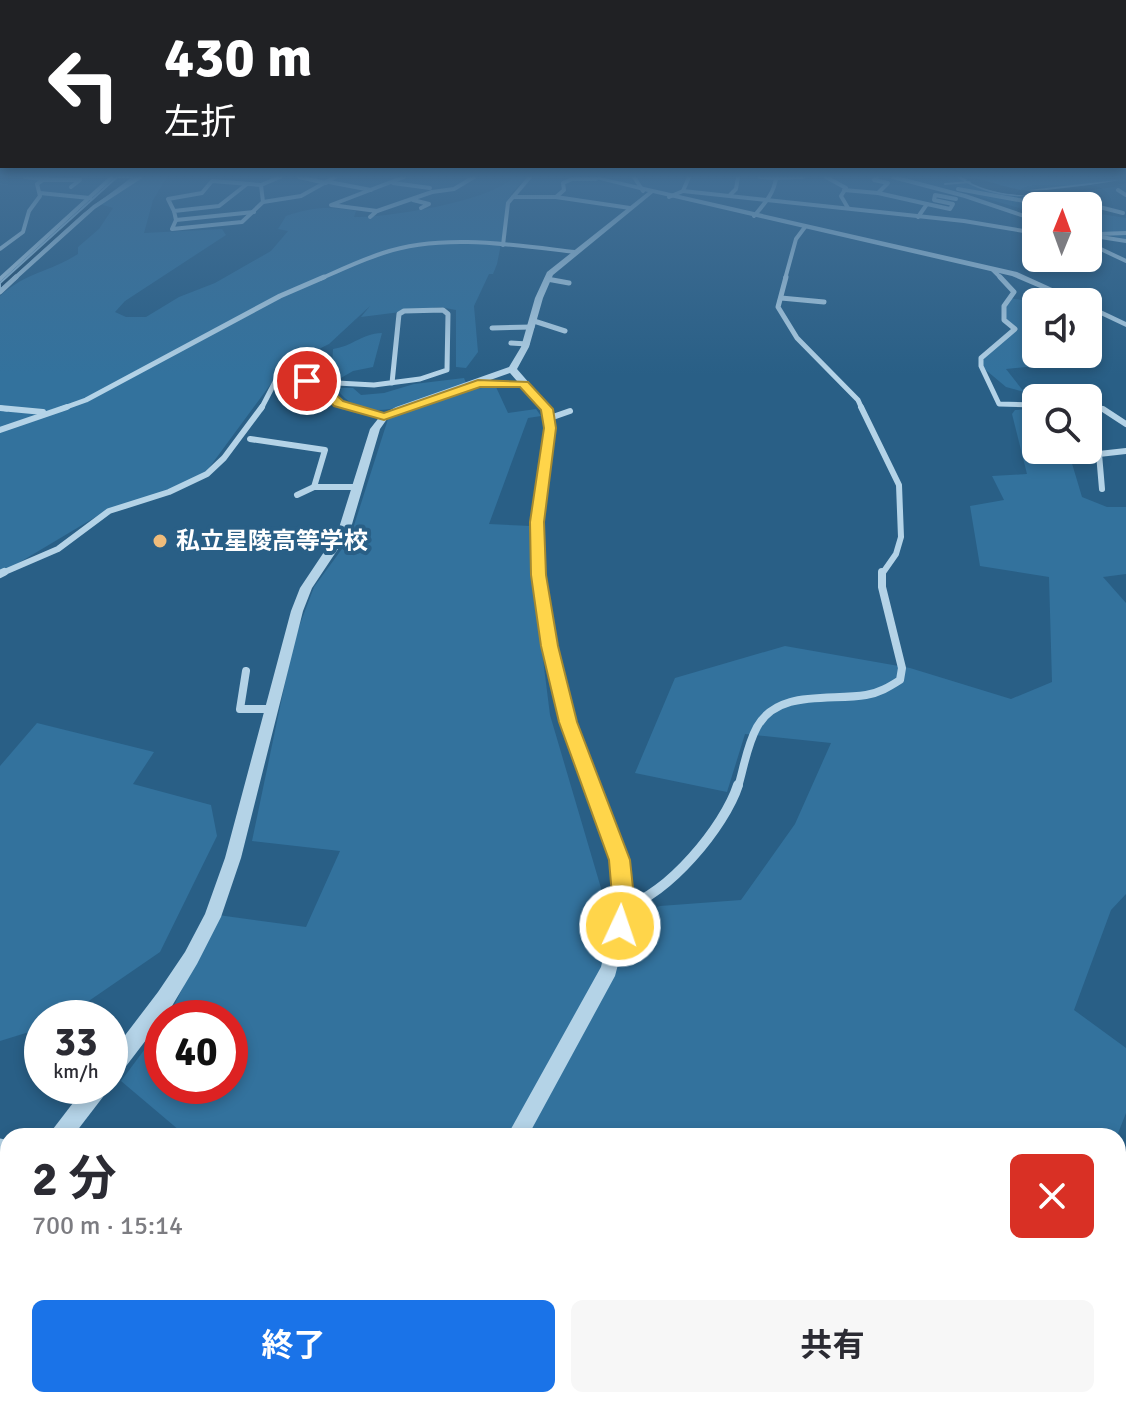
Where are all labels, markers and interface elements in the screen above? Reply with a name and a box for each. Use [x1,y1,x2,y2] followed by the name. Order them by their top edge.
[164,23,312,92] text: 430 m
[32,32,136,136] icon: left
[164,100,236,145] text: 左折
[1022,192,1102,272] north arrow
[1022,192,1102,464] map controls
[1022,288,1102,368] button: sound
[273,347,341,415] pin
[285,359,329,403] icon: arrive
[1022,384,1102,464] button: search
[176,526,368,556] place label: 私立星陵高等学校
[151,532,169,550] marker: 私立星陵高等学校
[578,884,662,968] position arrow
[144,1000,248,1104] speed limit sign: 40
[54,1017,98,1067] text: 33
[53,1059,99,1084] text: km/h
[32,1150,116,1209] text: 2 分
[1010,1154,1094,1238] button: close
[32,1210,183,1242] text: 700 m · 15:14
[32,1300,555,1392] button: 終了
[571,1300,1094,1392] button: 共有

